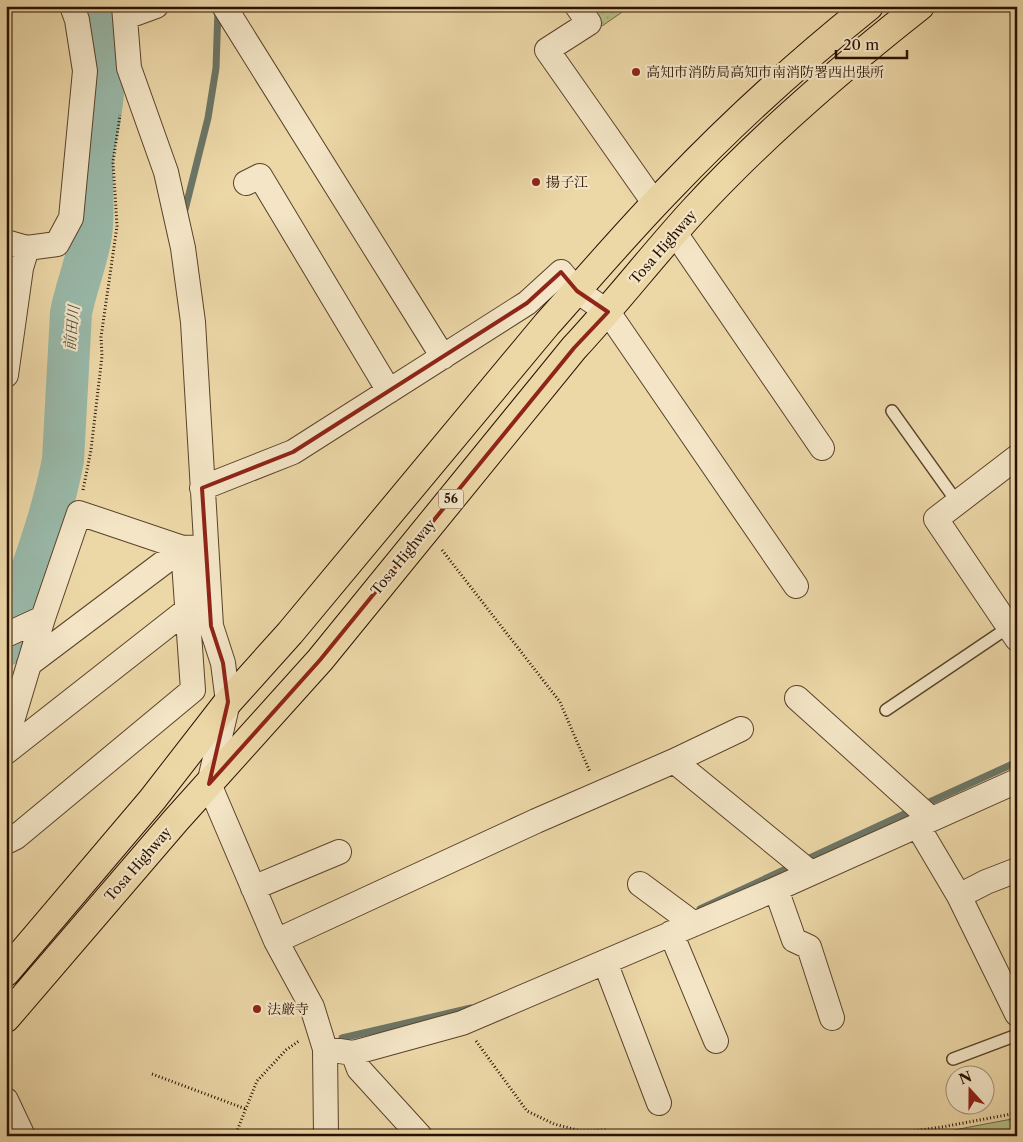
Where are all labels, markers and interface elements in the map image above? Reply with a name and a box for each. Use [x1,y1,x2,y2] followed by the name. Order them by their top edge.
[836,28,907,60] scale bar
[843,35,879,54] text: 20 m
[646,63,884,81] place label: 高知市消防局高知市南消防署西出張所
[630,66,642,78] marker: 高知市消防局高知市南消防署西出張所
[546,173,588,191] place label: 揚子江
[530,176,542,188] marker: 揚子江
[626,206,700,288] street label: Tosa Highway
[60,303,84,351] water label: 前田川
[438,489,464,508] road number: 56
[367,515,439,599] street label: Tosa Highway
[101,823,175,905] street label: Tosa Highway
[267,1000,309,1018] place label: 法厳寺
[251,1003,263,1015] marker: 法厳寺
[946,1064,996,1114] north arrow
[956,1067,974,1088] text: N

